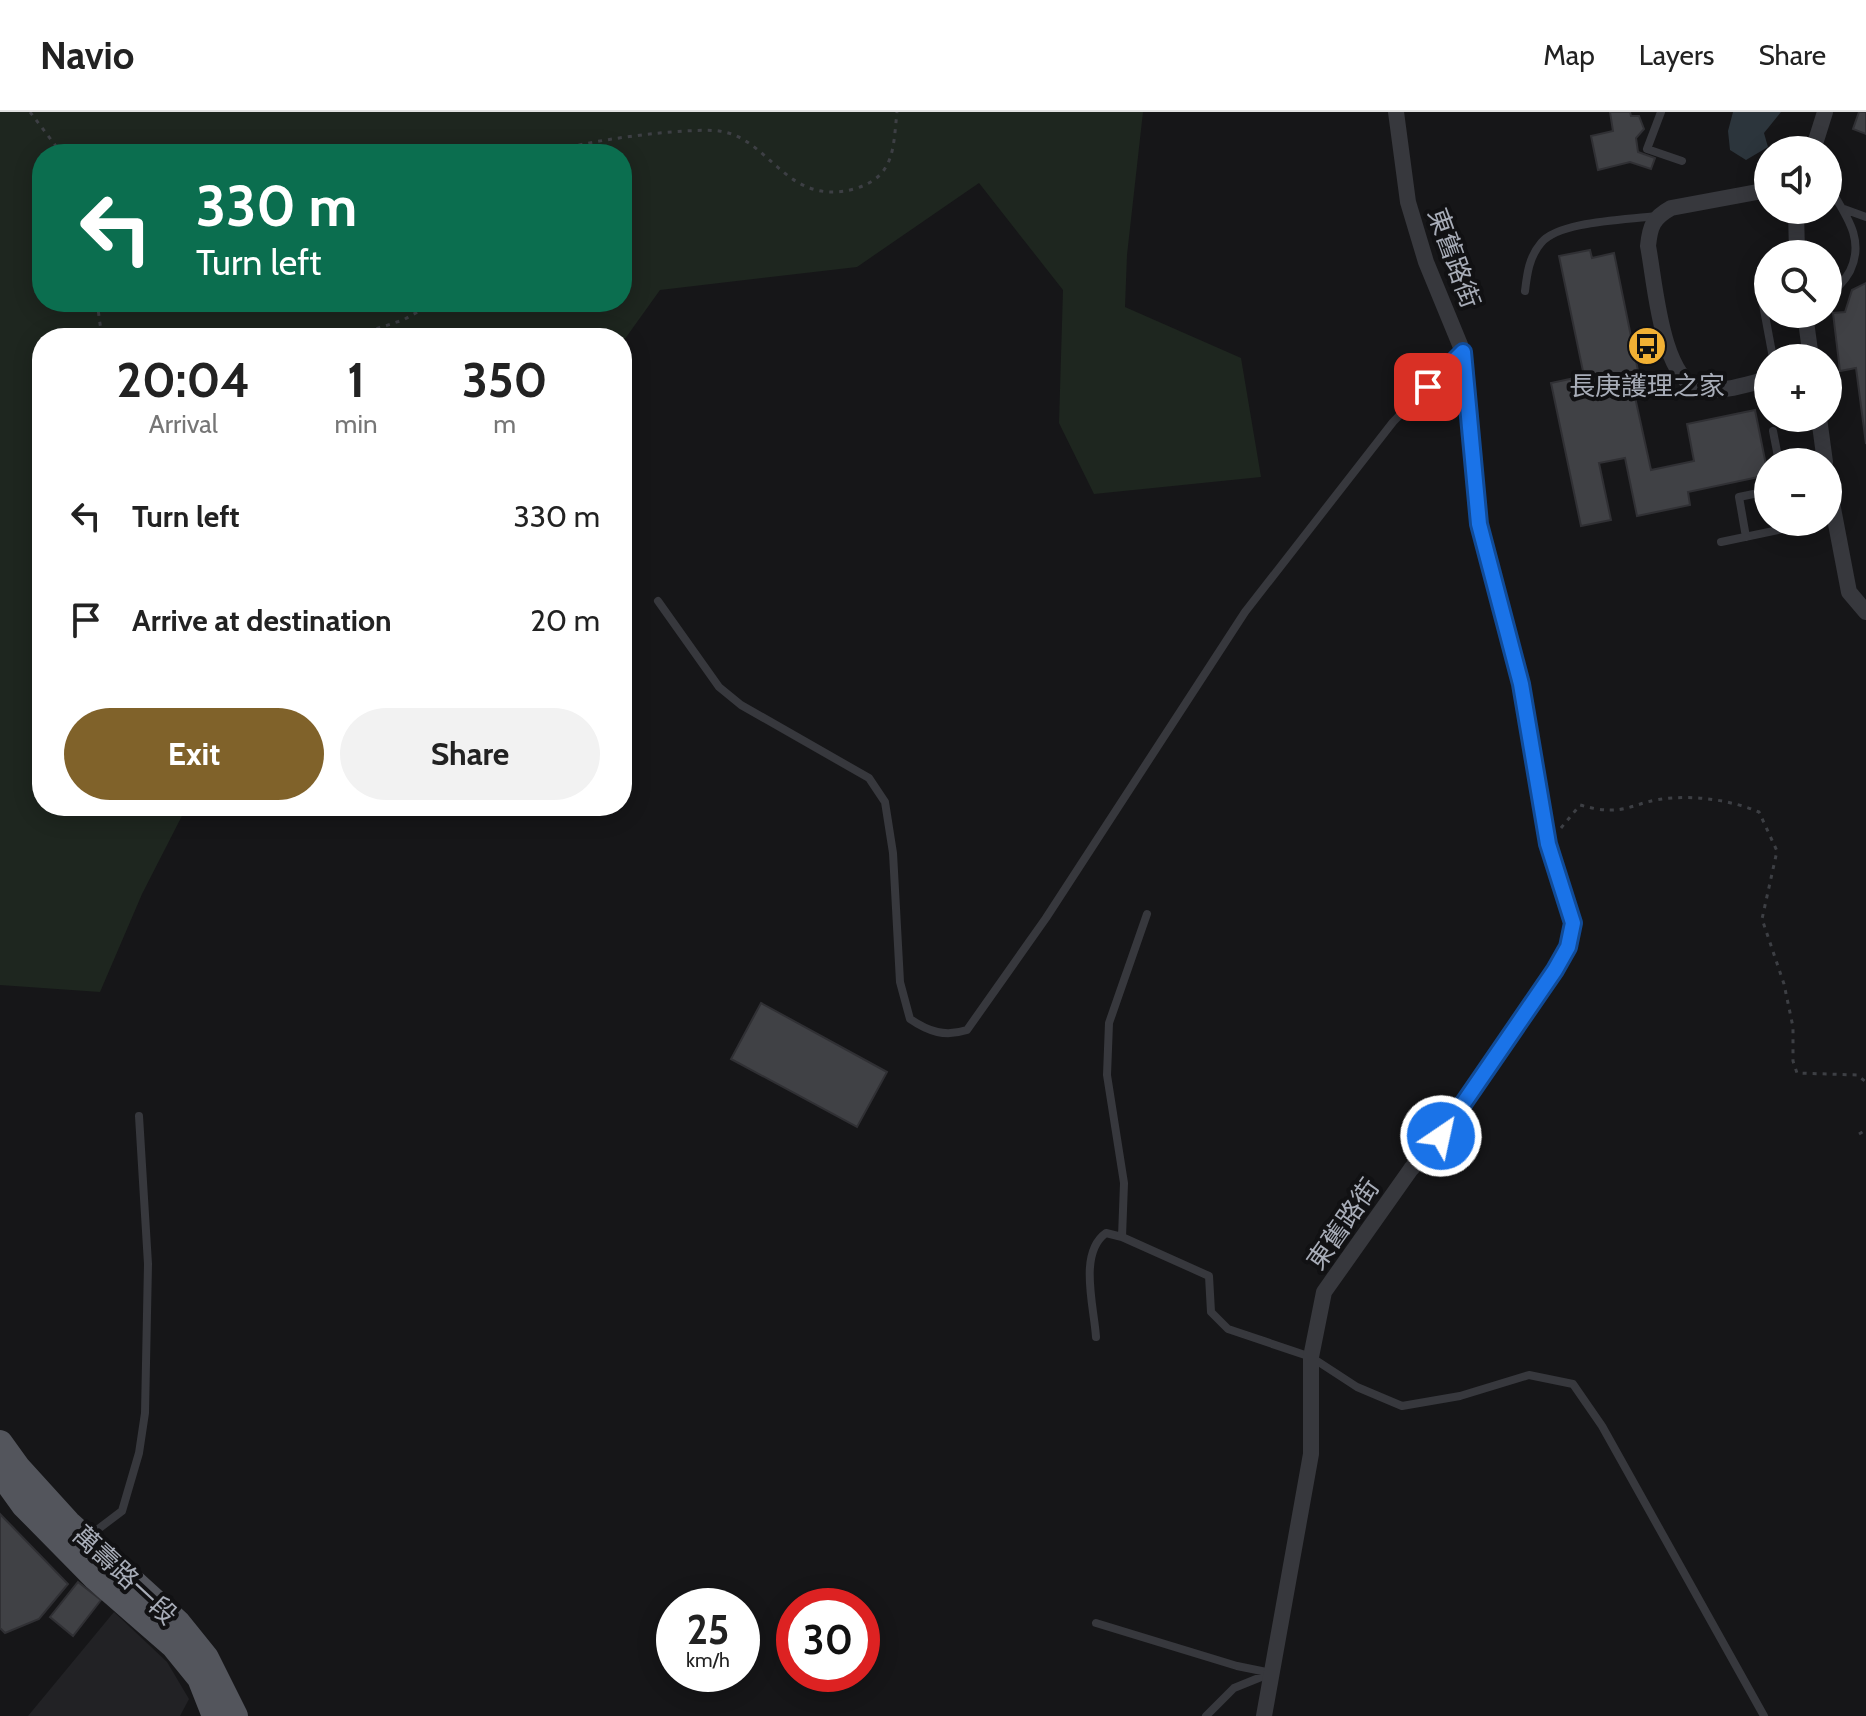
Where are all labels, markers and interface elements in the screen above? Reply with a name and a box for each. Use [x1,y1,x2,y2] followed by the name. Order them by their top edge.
[40,32,134,79] text: Navio
[1543,38,1595,72] text: Map
[1639,38,1714,72] text: Layers
[1758,38,1826,72] text: Share
[1754,136,1842,536] map controls
[1754,136,1842,224] button: sound
[196,172,357,240] text: 330 m
[64,176,168,280] icon: left
[1421,204,1487,312] street label: 東舊路街
[196,240,321,284] text: Turn left
[1754,240,1842,328] button: search
[1626,325,1668,367] bus stop icon: 長庚護理之家
[1754,344,1842,432] button: +
[116,351,250,409] text: 20:04
[347,351,365,409] text: 1
[462,351,548,409] text: 350
[1394,353,1462,421] pin
[1406,365,1450,409] icon: arrive
[1569,370,1725,402] place label: 長庚護理之家
[149,408,218,440] text: Arrival
[335,408,377,440] text: min
[493,408,516,440] text: m
[1754,448,1842,536] button: −
[64,494,108,538] icon: left
[132,498,240,535] text: Turn left
[514,498,600,535] text: 330 m
[64,598,108,642] icon: arrive
[132,602,392,639] text: Arrive at destination
[530,602,600,639] text: 20 m
[64,708,324,800] button: Exit
[340,708,600,800] button: Share
[1399,1094,1483,1178] position arrow
[1300,1172,1386,1276] street label: 東舊路街
[67,1519,183,1631] street label: 萬壽路一段
[776,1588,880,1692] speed limit sign: 30
[687,1605,729,1654] text: 25
[686,1648,730,1672] text: km/h

